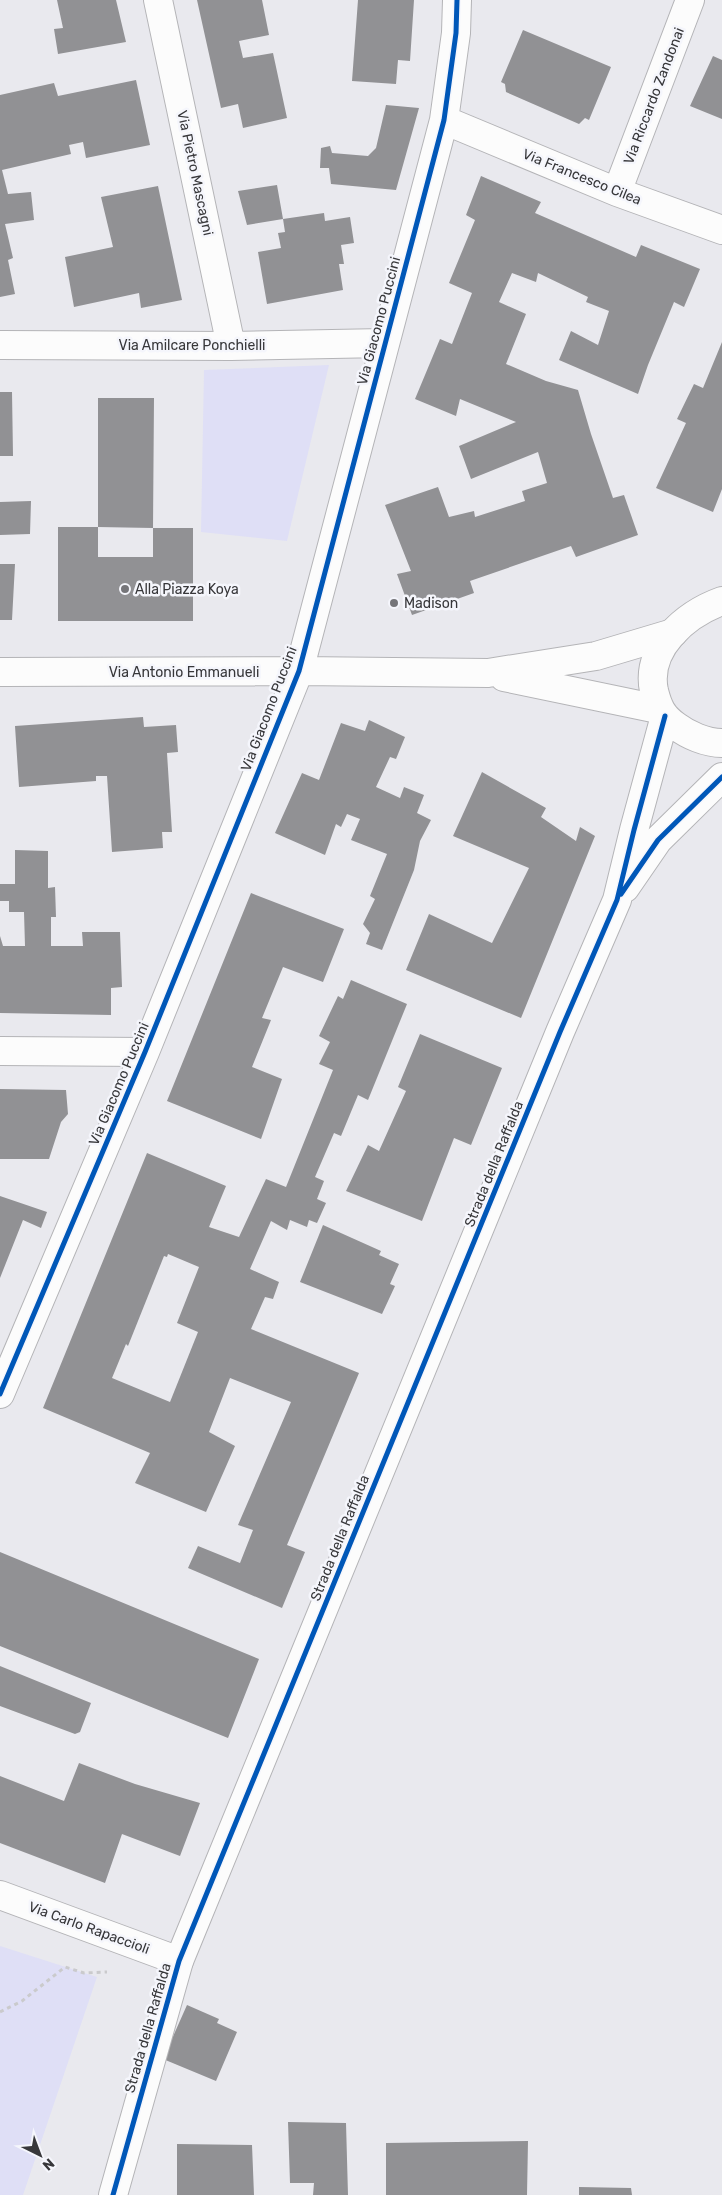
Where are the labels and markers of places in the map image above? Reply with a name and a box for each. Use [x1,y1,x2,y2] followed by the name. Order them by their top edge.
[135,581,239,598] place label: Alla Piazza Koya
[119,583,131,595] marker: Alla Piazza Koya
[404,595,458,612] place label: Madison
[388,597,400,609] marker: Madison

